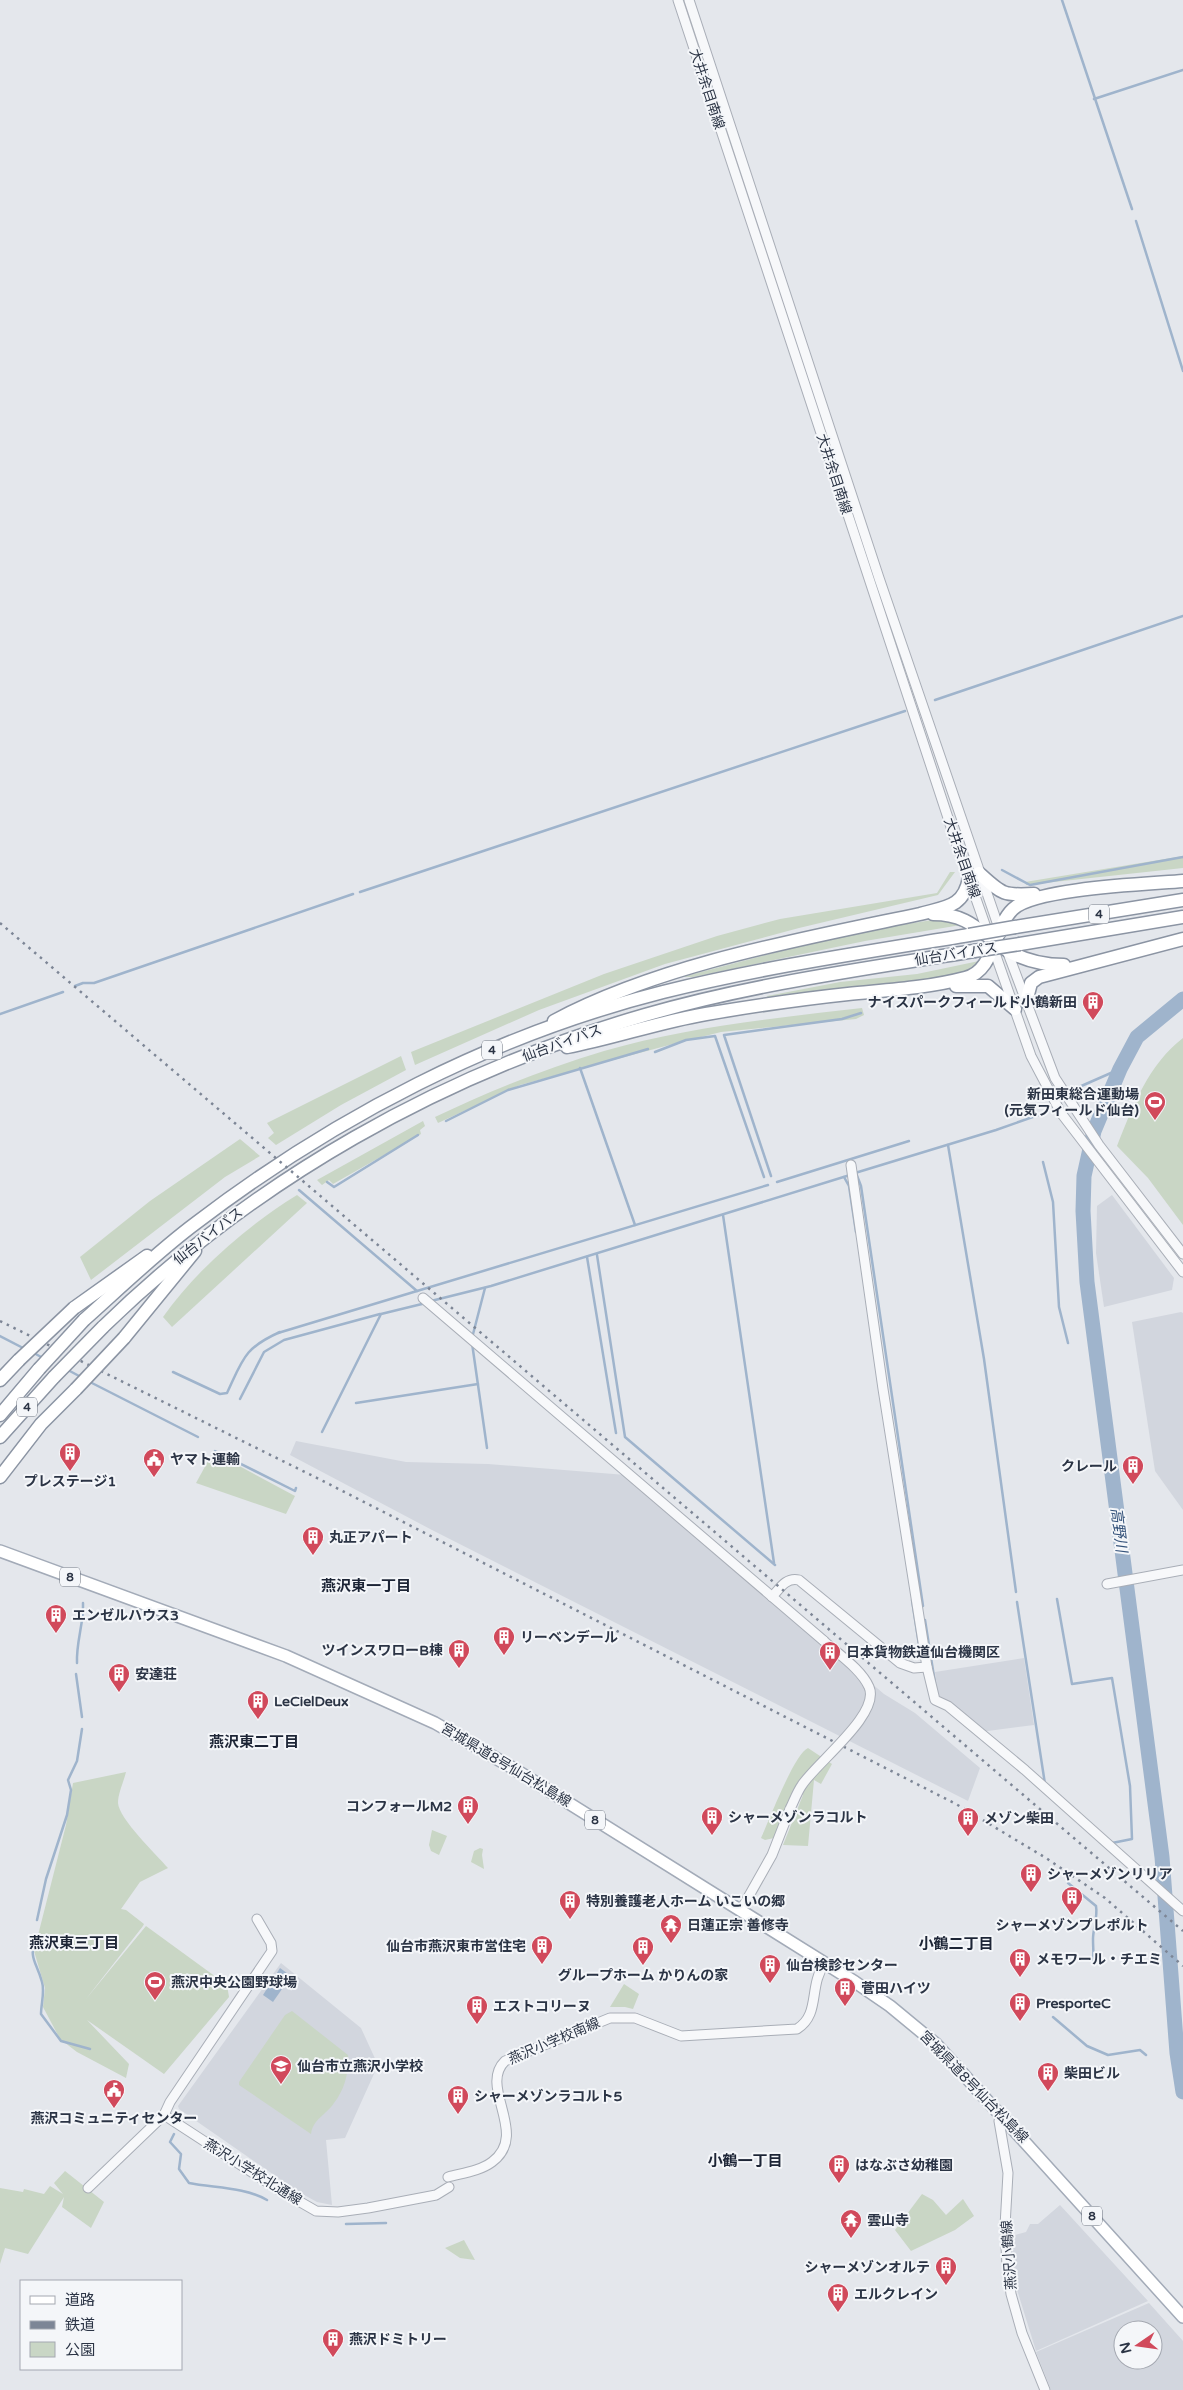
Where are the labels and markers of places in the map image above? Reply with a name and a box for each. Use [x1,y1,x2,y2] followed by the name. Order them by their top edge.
[1081,990,1105,1021] building icon: ナイスパークフィールド小鶴新田
[868,994,1077,1011] place label: ナイスパークフィールド小鶴新田
[1005,1086,1139,1119] place label: 新田東総合運動場 (元気フィールド仙台)
[1143,1090,1167,1121] sports icon: 新田東総合運動場 (元気フィールド仙台)
[58,1441,82,1472] building icon: プレステージ1
[142,1447,166,1478] public building icon: ヤマト運輸
[170,1451,240,1468] place label: ヤマト運輸
[1121,1454,1145,1485] building icon: クレール
[1061,1458,1117,1475] place label: クレール
[24,1473,116,1490] place label: プレステージ1
[301,1525,325,1556] building icon: 丸正アパート
[329,1529,413,1546] place label: 丸正アパート
[44,1603,68,1634] building icon: エンゼルハウス3
[72,1607,179,1624] place label: エンゼルハウス3
[492,1625,516,1656] building icon: リーベンデール
[520,1629,618,1646] place label: リーベンデール
[447,1638,471,1669] building icon: ツインスワローB棟
[818,1640,842,1671] building icon: 日本貨物鉄道仙台機関区
[322,1642,443,1659] place label: ツインスワローB棟
[846,1644,1000,1661] place label: 日本貨物鉄道仙台機関区
[107,1662,131,1693] building icon: 安達荘
[135,1666,177,1683] place label: 安達荘
[246,1689,270,1720] building icon: LeCielDeux
[274,1693,349,1710] place label: LeCielDeux
[456,1794,480,1825] building icon: コンフォールM2
[346,1798,452,1815] place label: コンフォールM2
[700,1805,724,1836] building icon: シャーメゾンラコルト
[956,1806,980,1837] building icon: メゾン柴田
[728,1809,867,1826] place label: シャーメゾンラコルト
[984,1810,1054,1827] place label: メゾン柴田
[1019,1862,1043,1893] building icon: シャーメゾンリリア
[1047,1866,1172,1883] place label: シャーメゾンリリア
[1060,1885,1084,1916] building icon: シャーメゾンプレポルト
[558,1889,582,1920] building icon: 特別養護老人ホーム いこいの郷
[586,1893,785,1910] place label: 特別養護老人ホーム いこいの郷
[659,1913,683,1944] temple icon: 日蓮正宗 善修寺
[687,1917,789,1934] place label: 日蓮正宗 善修寺
[995,1917,1149,1934] place label: シャーメゾンプレポルト
[530,1934,554,1965] building icon: 仙台市燕沢東市営住宅
[631,1935,655,1966] building icon: グループホーム かりんの家
[386,1938,526,1955] place label: 仙台市燕沢東市営住宅
[1008,1947,1032,1978] building icon: メモワール・チエミ
[1036,1951,1162,1968] place label: メモワール・チエミ
[758,1953,782,1984] building icon: 仙台検診センター
[786,1957,898,1974] place label: 仙台検診センター
[558,1967,728,1984] place label: グループホーム かりんの家
[143,1970,167,2001] sports icon: 燕沢中央公園野球場
[171,1974,297,1991] place label: 燕沢中央公園野球場
[833,1976,857,2007] building icon: 菅田ハイツ
[861,1980,931,1997] place label: 菅田ハイツ
[1008,1991,1032,2022] building icon: PresporteC
[465,1994,489,2025] building icon: エストコリーヌ
[1036,1995,1111,2012] place label: PresporteC
[493,1998,591,2015] place label: エストコリーヌ
[269,2054,293,2085] school or university icon: 仙台市立燕沢小学校
[297,2058,423,2075] place label: 仙台市立燕沢小学校
[1036,2061,1060,2092] building icon: 柴田ビル
[1064,2065,1120,2082] place label: 柴田ビル
[102,2078,126,2109] public building icon: 燕沢コミュニティセンター
[446,2084,470,2115] building icon: シャーメゾンラコルト5
[474,2088,622,2105] place label: シャーメゾンラコルト5
[30,2110,198,2127] place label: 燕沢コミュニティセンター
[827,2153,851,2184] building icon: はなぶさ幼稚園
[855,2157,953,2174] place label: はなぶさ幼稚園
[839,2208,863,2239] temple icon: 雲山寺
[867,2212,909,2229] place label: 雲山寺
[934,2255,958,2286] building icon: シャーメゾンオルテ
[805,2259,930,2276] place label: シャーメゾンオルテ
[826,2282,850,2313] building icon: エルクレイン
[854,2286,938,2303] place label: エルクレイン
[321,2327,345,2358] building icon: 燕沢ドミトリー
[349,2331,447,2348] place label: 燕沢ドミトリー

